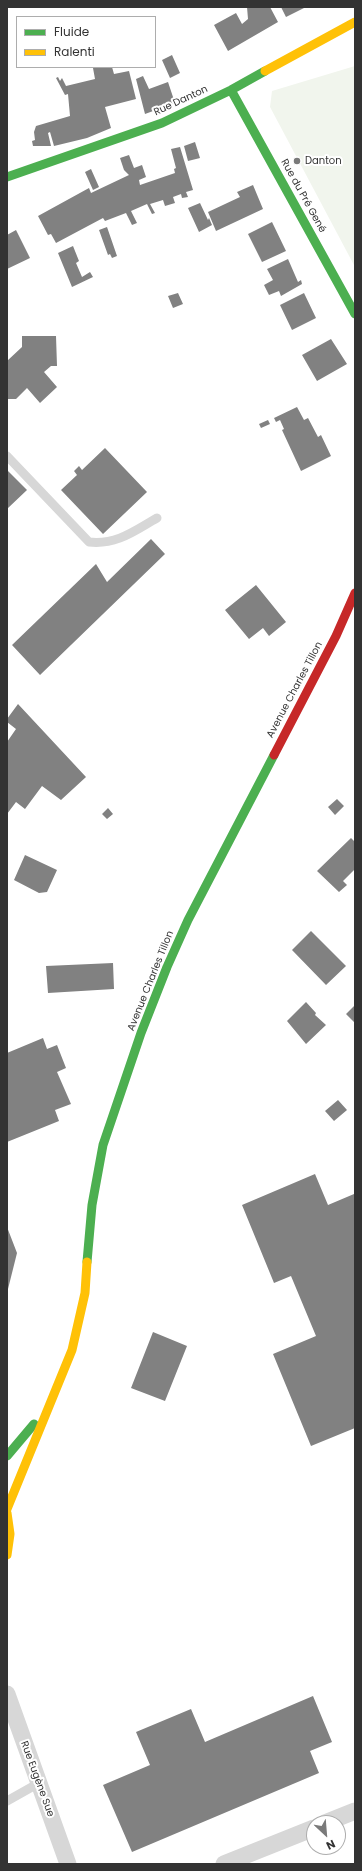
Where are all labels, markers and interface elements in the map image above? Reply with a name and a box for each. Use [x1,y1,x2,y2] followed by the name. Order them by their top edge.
[16,16,156,68] legend
[54,23,89,40] text: Fluide
[54,43,95,60] text: Ralenti
[152,83,210,119] street label: Rue Danton
[305,155,342,167] place label: Danton
[292,156,302,166] marker: Danton
[278,157,328,235] street label: Rue du Pré Gené
[265,640,325,740] street label: Avenue Charles Tillon
[125,929,177,1033] street label: Avenue Charles Tillon
[18,1740,56,1818] street label: Rue Eugène Sue
[306,1815,346,1855] north arrow
[324,1836,338,1854] text: N

